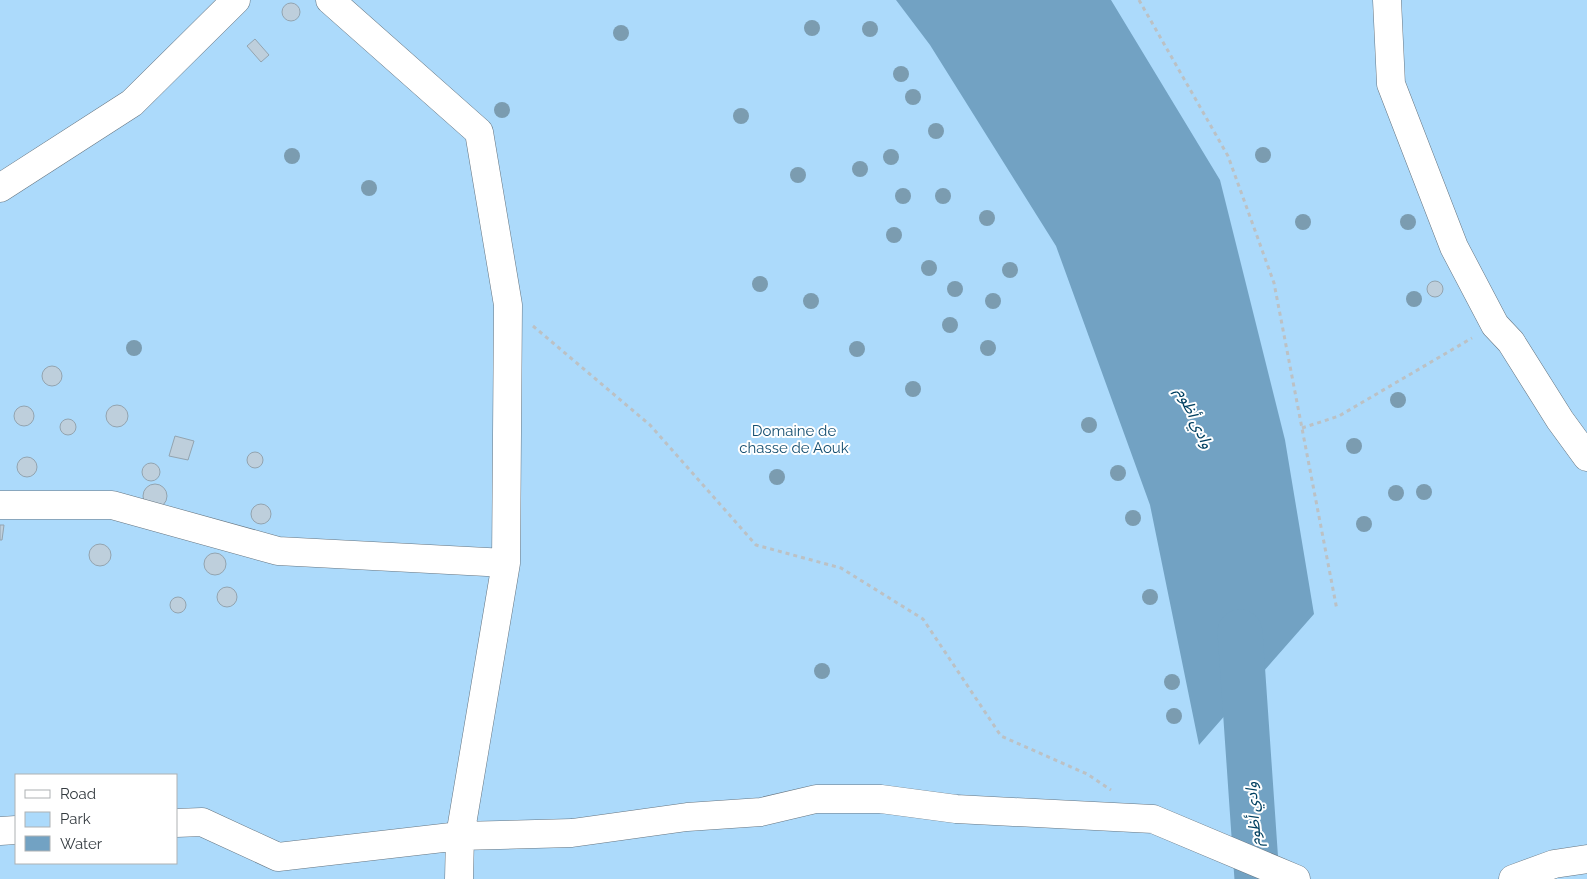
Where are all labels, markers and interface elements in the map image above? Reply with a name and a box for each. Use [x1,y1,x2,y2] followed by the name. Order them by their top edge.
[1169,383,1218,453] water label: وادي أظوم
[739,422,849,457] park label: Domaine de chasse de Aouk
[15,774,178,864] legend
[1240,781,1269,848] water label: وادي أظوم
[60,785,96,803] text: Road
[60,810,91,828] text: Park
[60,835,103,853] text: Water

